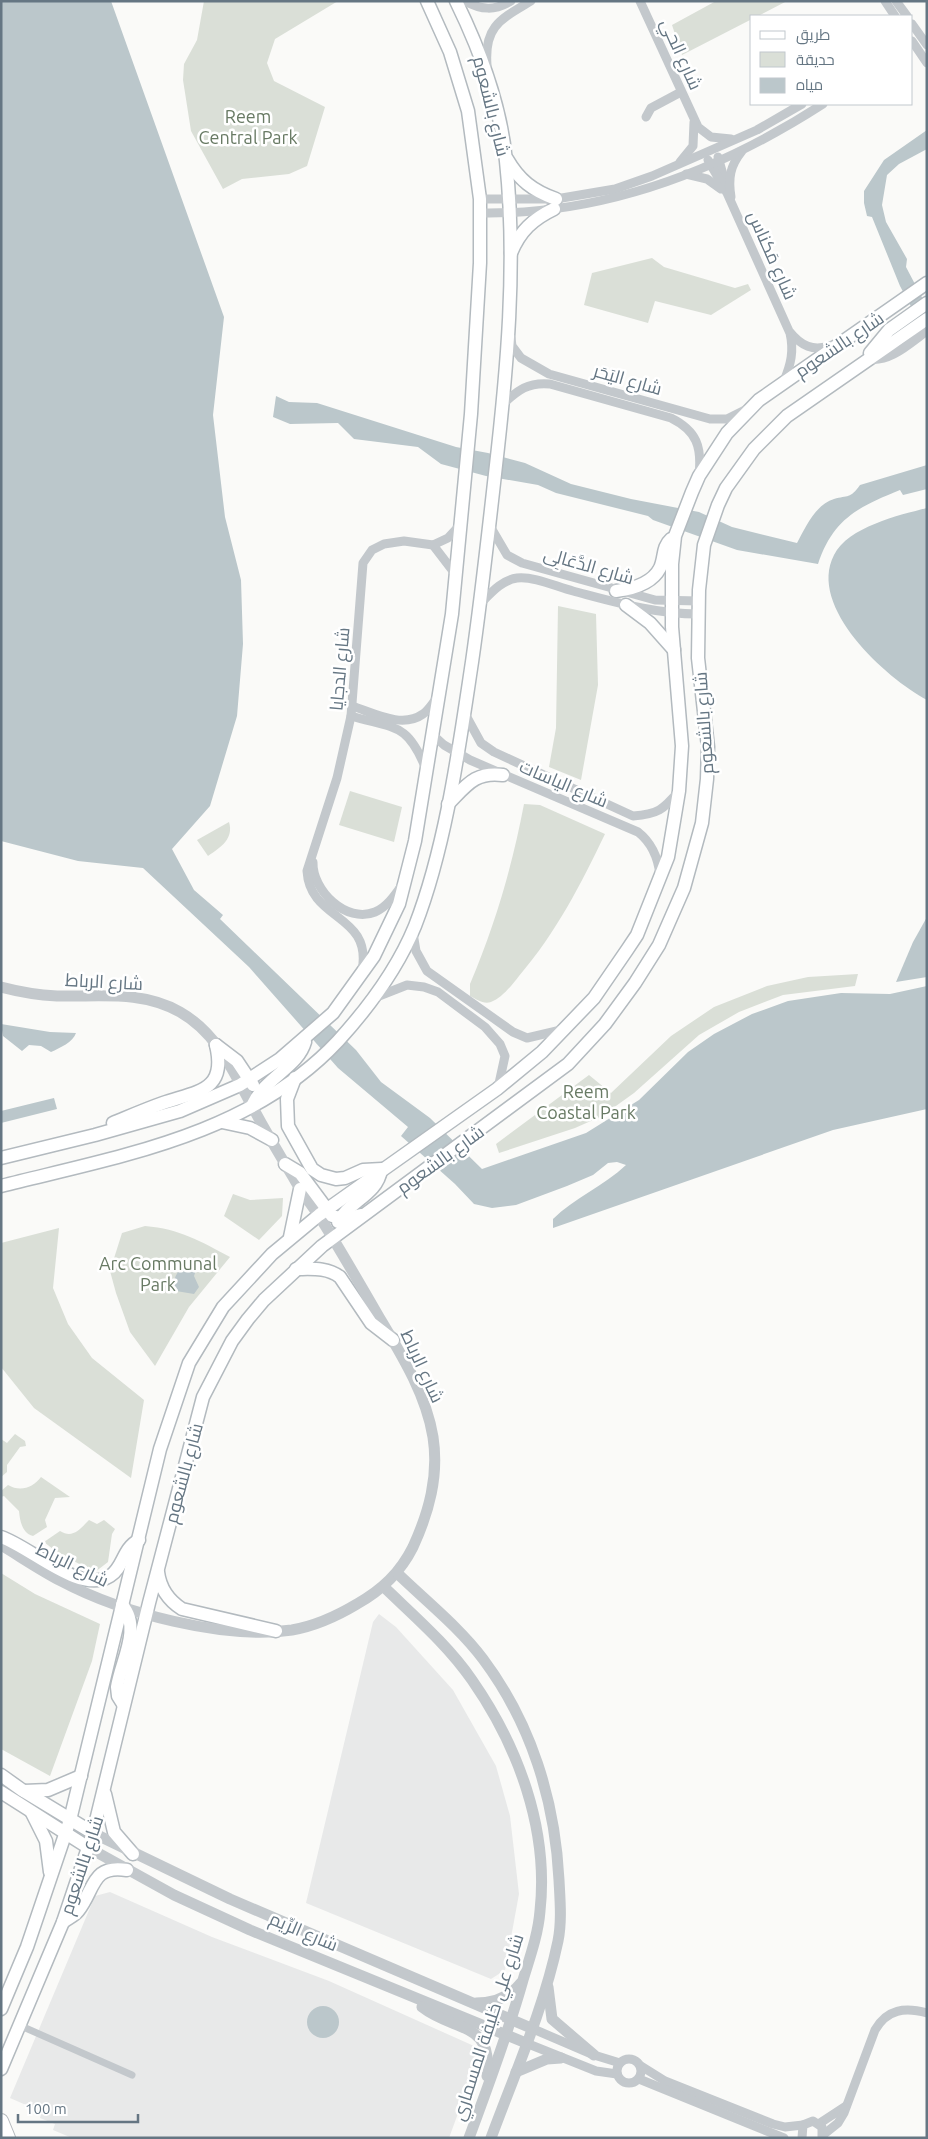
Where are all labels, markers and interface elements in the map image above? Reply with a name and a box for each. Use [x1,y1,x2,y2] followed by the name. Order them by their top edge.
[653,15,706,95] street label: شارع الحي
[750,15,913,105] legend
[796,26,830,45] text: طريق
[796,51,835,68] text: حديقة
[467,54,514,159] street label: شارع بالشعوم
[796,76,823,93] text: مياه
[199,106,297,147] park label: Reem Central Park
[742,208,801,304] street label: شارع مَكناس
[791,307,889,383] street label: شارع بالشعوم
[590,359,665,401] street label: شارع اليَحَر
[541,543,636,590] street label: شارع الدَّعَالِى
[325,626,356,712] street label: شارع الدجايا
[689,671,720,775] street label: شارع بالشعوم
[516,755,611,813] street label: شارع الياسات
[64,969,144,996] street label: شارع الرباط
[536,1081,636,1122] park label: Reem Coastal Park
[393,1121,489,1200] street label: شارع بالشعوم
[99,1253,217,1294] park label: Arc Communal Park
[395,1326,449,1407] street label: شارع الرباط
[160,1421,209,1526] street label: شارع بالشعوم
[32,1538,112,1593] street label: شارع الرباط
[56,1813,109,1918] street label: شارع بالشعوم
[266,1908,341,1957] street label: شارع الرِّيم
[447,1931,531,2124] street label: شارع علي خليفة المسماري
[18,2092,138,2124] scale bar
[25,2100,67,2117] text: 100 m

